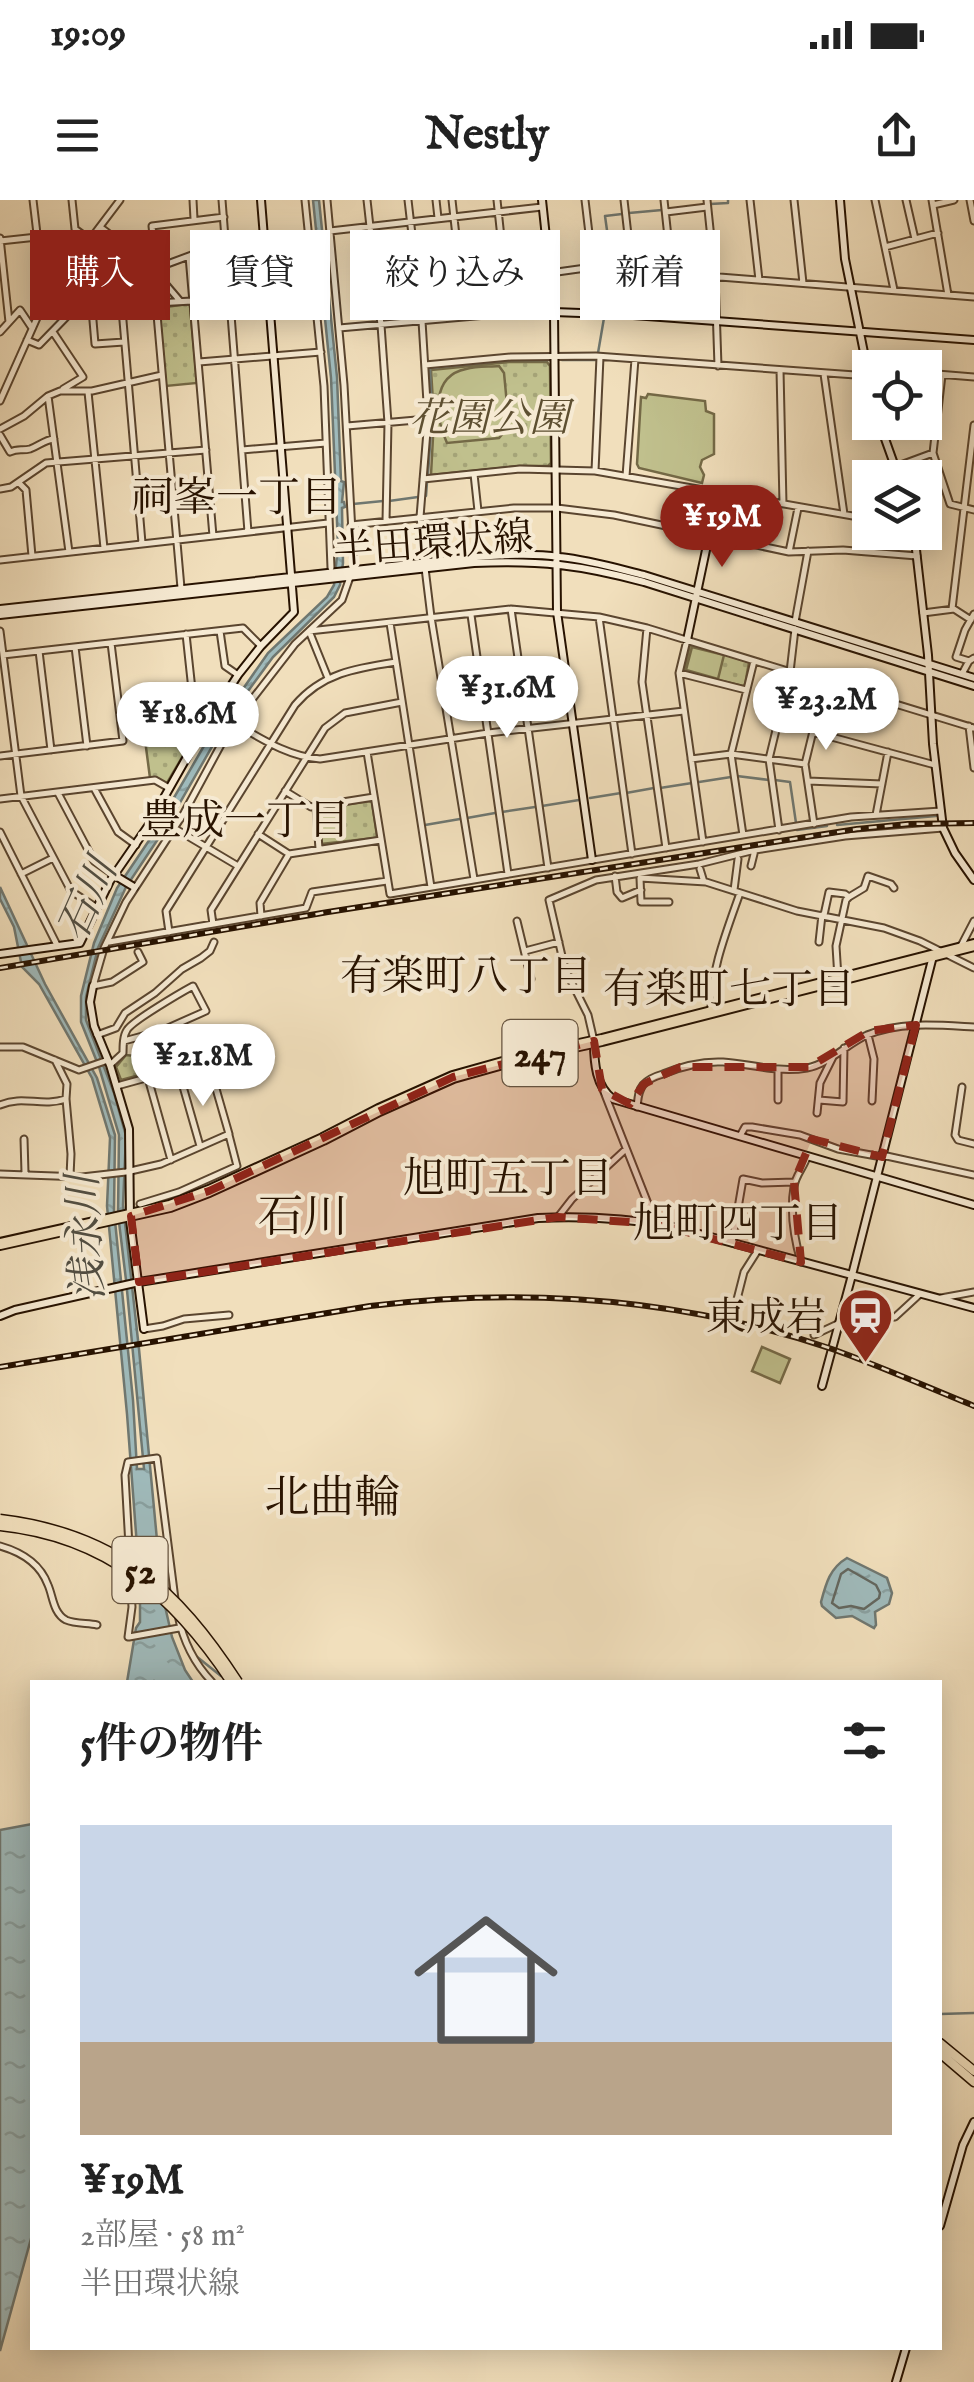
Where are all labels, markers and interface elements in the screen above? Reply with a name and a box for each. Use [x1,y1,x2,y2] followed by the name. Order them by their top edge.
[50,11,126,59] text: 19:09
[425,107,549,164] text: Nestly
[50,108,105,163] icon: menu
[869,108,924,163] icon: share
[30,230,170,320] chip: 購入
[190,230,330,320] chip: 賃貸
[350,230,560,320] chip: 絞り込み
[580,230,720,320] chip: 新着
[852,350,942,550] map controls
[852,350,942,440] button: locate
[409,395,575,446] park label: 花園公園
[852,460,942,550] button: layers
[132,473,342,526] district label: 祠峯一丁目
[663,485,781,570] pin: ¥19M
[682,497,762,538] text: ¥19M
[332,513,535,578] street label: 半田環状線
[426,656,588,741] pin: ¥31.6M
[458,668,556,709] text: ¥31.6M
[745,668,907,753] pin: ¥23.2M
[775,680,877,721] text: ¥23.2M
[107,682,269,767] pin: ¥18.6M
[139,694,237,735] text: ¥18.6M
[140,796,350,849] district label: 豊成一丁目
[48,848,132,950] water label: 石川
[340,952,592,1005] district label: 有楽町八丁目
[603,965,855,1018] district label: 有楽町七丁目
[502,1020,578,1086] road number: 247
[122,1024,284,1109] pin: ¥21.8M
[153,1036,253,1077] text: ¥21.8M
[403,1154,613,1207] district label: 旭町五丁目
[58,1170,117,1302] water label: 浅永川
[258,1190,348,1247] district label: 石川
[633,1199,843,1252] district label: 旭町四丁目
[835,1286,895,1365] station icon: 東成岩
[706,1294,826,1345] place label: 東成岩
[264,1471,400,1528] district label: 北曲輪
[112,1537,168,1603] road number: 52
[837,1713,892,1768] icon: filters
[80,1719,263,1772] text: 5件の物件
[396,1890,576,2070] icon: home
[80,2155,184,2208] text: ¥19M
[80,2216,245,2257] text: 2部屋 · 58 m²
[80,2265,240,2306] text: 半田環状線

